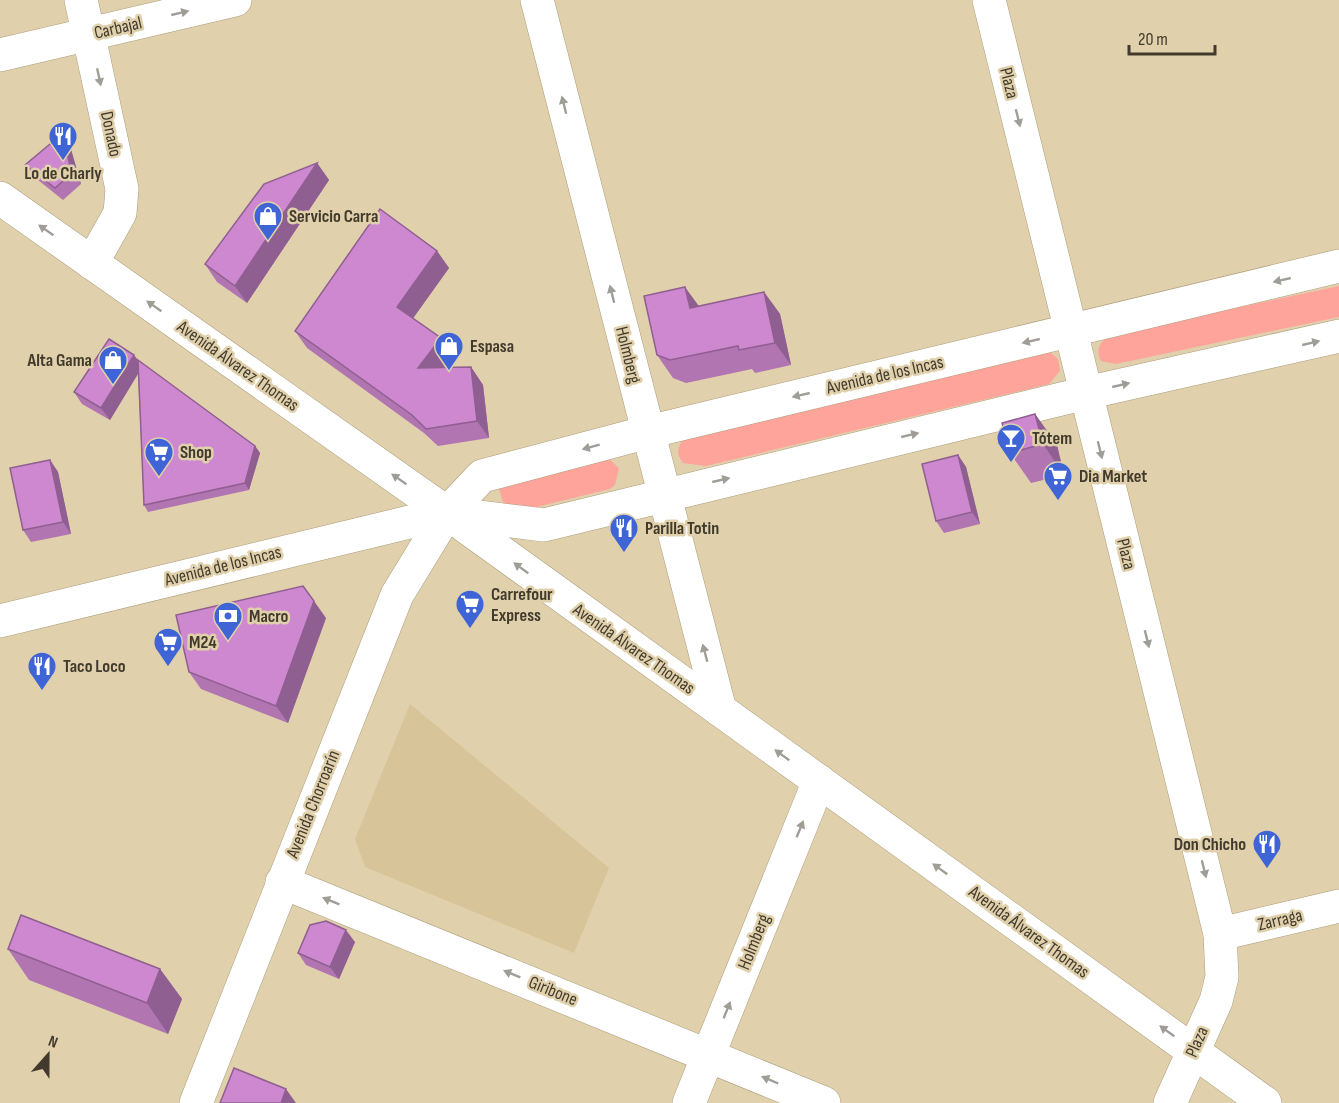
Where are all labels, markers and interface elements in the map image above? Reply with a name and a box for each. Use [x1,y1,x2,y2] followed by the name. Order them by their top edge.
[170,8,189,18] one-way arrow
[92,12,144,44] street label: Carbajal
[1129,18,1214,56] scale bar
[1138,29,1168,50] text: 20 m
[995,65,1023,101] street label: Plaza
[94,68,104,87] one-way arrow
[558,96,568,114] one-way arrow
[96,109,126,159] street label: Donado
[1013,109,1023,127] one-way arrow
[47,120,79,162] restaurant icon: Lo de Charly
[24,163,102,184] place label: Lo de Charly
[252,200,284,242] shop icon: Servicio Carra
[289,206,378,227] place label: Servicio Carra
[38,224,54,236] one-way arrow
[1272,276,1291,285] one-way arrow
[607,285,617,303] one-way arrow
[146,301,161,313] one-way arrow
[172,316,303,416] street label: Avenida Álvarez Thomas
[611,324,645,386] street label: Holmberg
[433,330,465,372] shop icon: Espasa
[470,336,514,357] place label: Espasa
[1022,336,1041,346] one-way arrow
[1302,337,1320,347] one-way arrow
[97,344,129,386] shop icon: Alta Gama
[26,350,92,371] place label: Alta Gama
[824,351,946,399] street label: Avenida de los Incas
[1111,380,1130,389] one-way arrow
[792,391,810,401] one-way arrow
[995,422,1027,464] bar icon: Tótem
[1032,428,1072,449] place label: Tótem
[901,429,920,439] one-way arrow
[143,436,175,478] supermarket icon: Shop
[1096,440,1106,459] one-way arrow
[180,442,212,463] place label: Shop
[582,443,600,452] one-way arrow
[1042,460,1074,502] supermarket icon: Dia Market
[1079,466,1147,487] place label: Dia Market
[391,474,407,485] one-way arrow
[711,475,730,485] one-way arrow
[608,512,640,554] restaurant icon: Parilla Totin
[645,518,719,539] place label: Parilla Totin
[1112,536,1140,572] street label: Plaza
[162,541,283,591] street label: Avenida de los Incas
[514,562,529,574] one-way arrow
[491,584,553,626] place label: Carrefour Express
[454,588,486,630] supermarket icon: Carrefour Express
[568,599,699,699] street label: Avenida Álvarez Thomas
[212,600,244,642] bank icon: Macro
[249,606,289,627] place label: Macro
[152,626,184,668] supermarket icon: M24
[1143,630,1153,648] one-way arrow
[189,632,217,653] place label: M24
[699,644,709,662] one-way arrow
[26,650,58,692] restaurant icon: Taco Loco
[63,656,126,677] place label: Taco Loco
[281,747,344,862] street label: Avenida Chorroarín
[775,749,791,761] one-way arrow
[795,820,805,838] one-way arrow
[1251,828,1283,870] restaurant icon: Don Chicho
[1174,834,1246,855] place label: Don Chicho
[1200,860,1210,878] one-way arrow
[933,863,948,875] one-way arrow
[964,881,1093,983] street label: Avenida Álvarez Thomas
[322,896,340,906] one-way arrow
[1256,905,1304,935] street label: Zarraga
[733,911,775,973] street label: Holmberg
[502,969,520,979] one-way arrow
[526,972,580,1010] street label: Giribone
[723,1001,733,1019] one-way arrow
[1181,1023,1213,1061] street label: Plaza
[18,1025,78,1085] north arrow
[1159,1026,1174,1038] one-way arrow
[45,1032,60,1053] text: N
[761,1075,779,1084] one-way arrow

